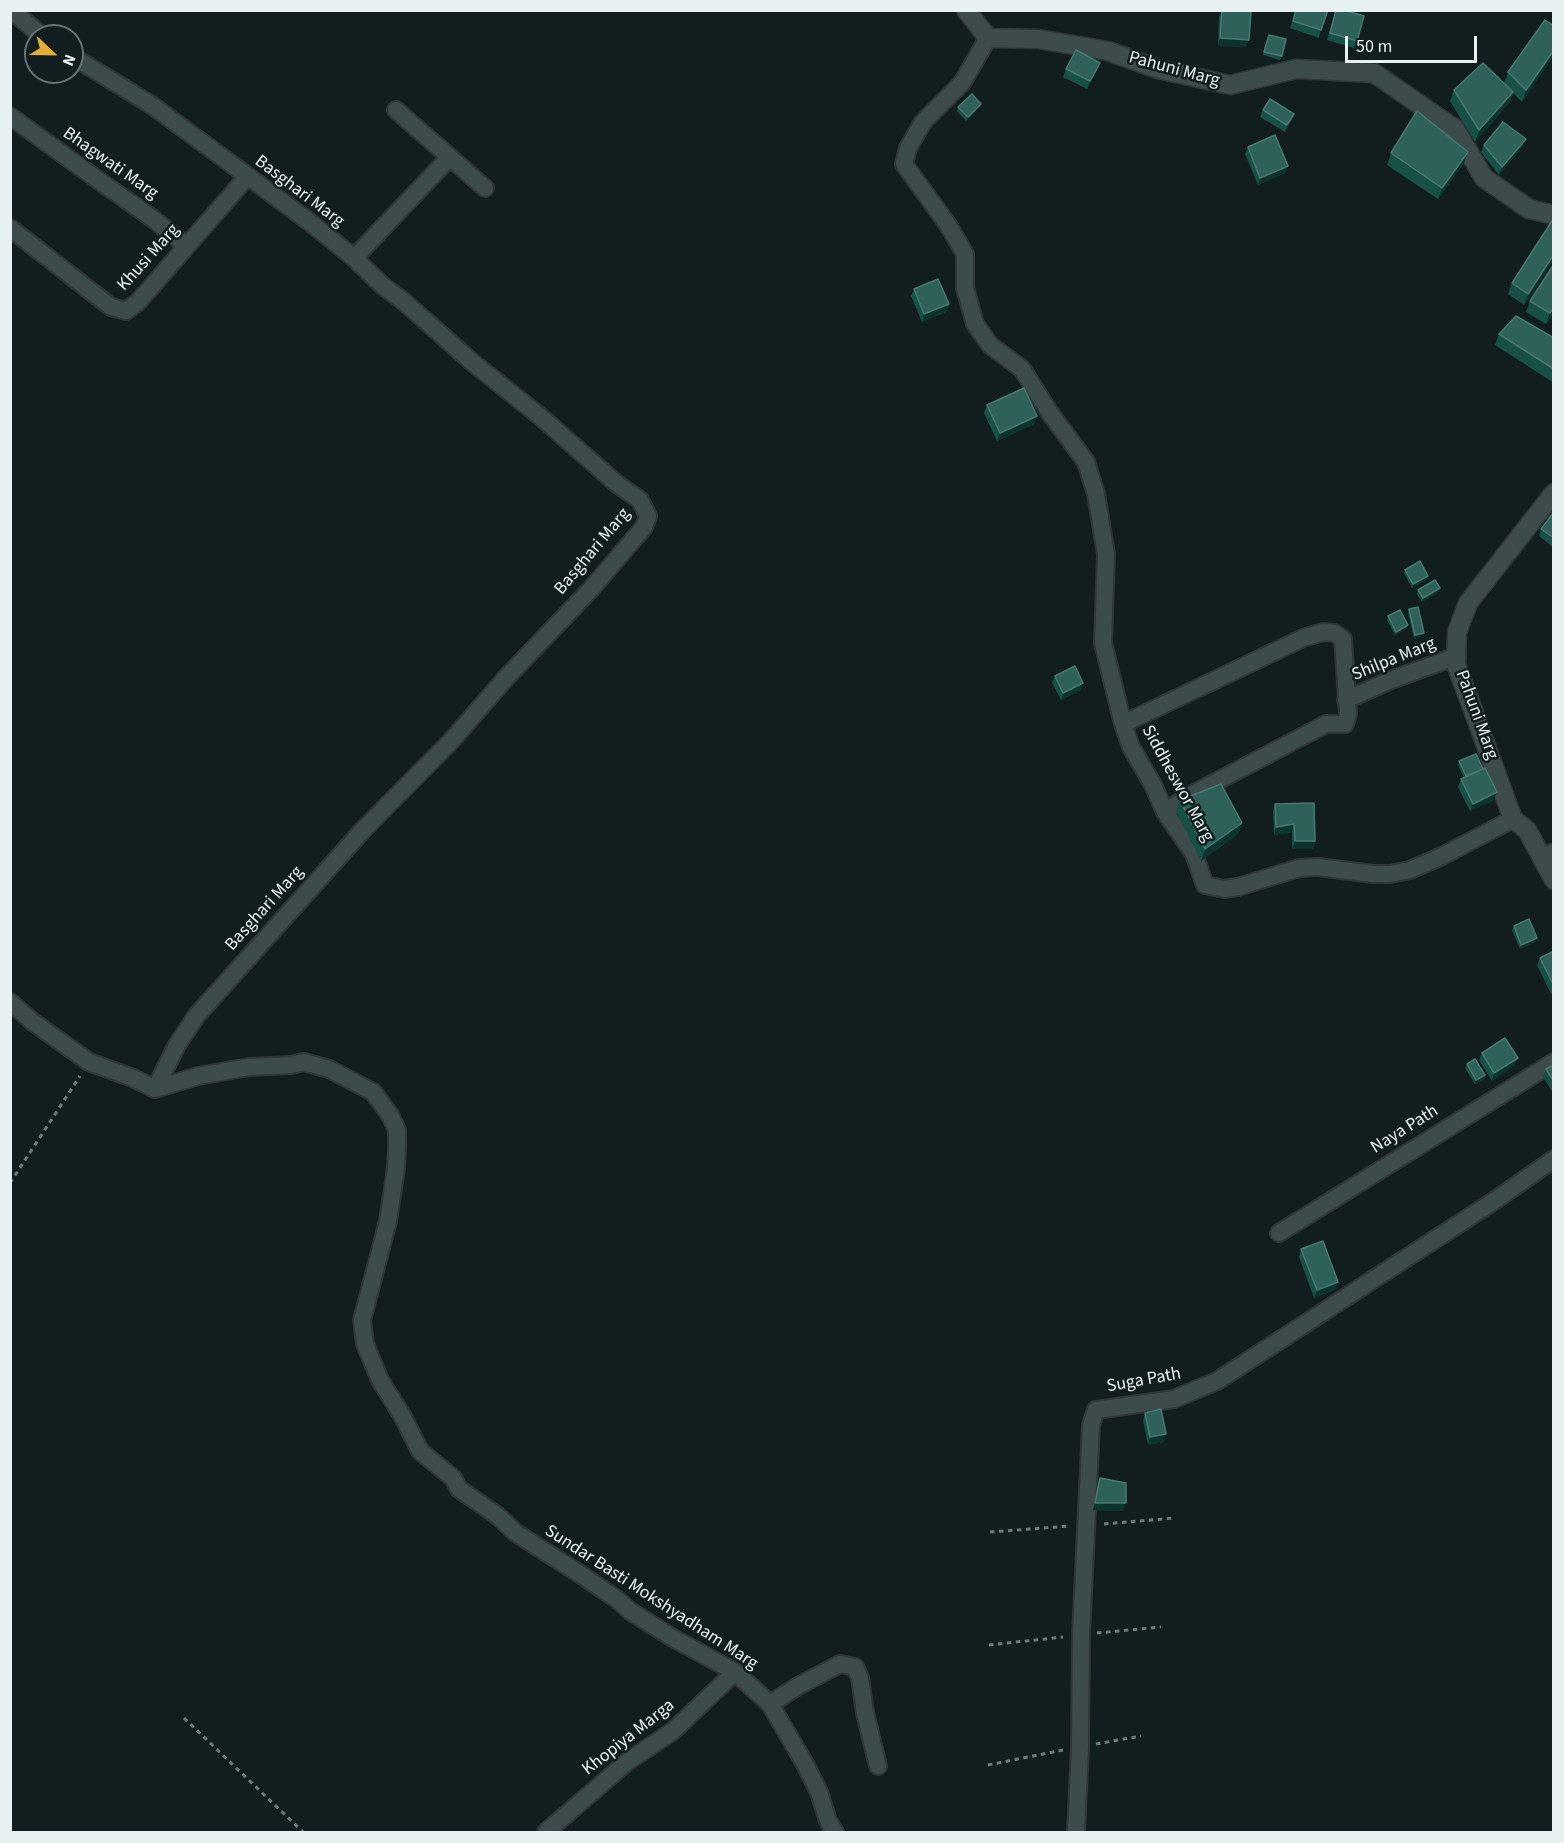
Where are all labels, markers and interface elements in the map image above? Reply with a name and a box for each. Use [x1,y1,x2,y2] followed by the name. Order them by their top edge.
[24,24,84,84] north arrow
[1348,24,1480,62] scale bar
[1356,34,1392,59] text: 50 m
[1126,48,1222,92] street label: Pahuni Marg
[57,51,81,69] text: N
[58,123,162,205] street label: Bhagwati Marg
[250,151,348,233] street label: Basghari Marg
[113,220,185,296] street label: Khusi Marg
[550,504,636,600] street label: Basghari Marg
[1349,633,1439,687] street label: Shilpa Marg
[1450,667,1502,763] street label: Pahuni Marg
[1136,722,1218,846] street label: Siddheswor Marg
[221,862,309,956] street label: Basghari Marg
[1367,1101,1443,1159] street label: Naya Path
[1105,1364,1183,1398] street label: Suga Path
[540,1521,762,1675] street label: Sundar Basti Mokshyadham Marg
[579,1695,679,1781] street label: Khopiya Marga

